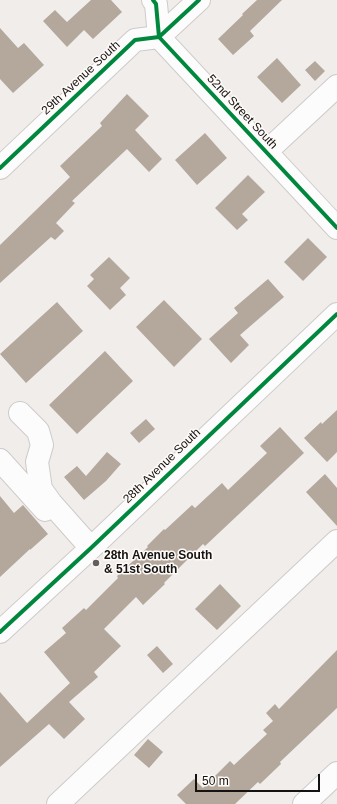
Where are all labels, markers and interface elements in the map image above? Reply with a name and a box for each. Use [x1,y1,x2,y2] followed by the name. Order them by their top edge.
[39,38,123,118] street label: 29th Avenue South
[204,72,280,152] street label: 52nd Street South
[120,425,204,507] street label: 28th Avenue South
[104,549,212,577] place label: 28th Avenue South & 51st South
[91,558,101,568] marker: 28th Avenue South & 51st South
[197,766,322,792] scale bar
[202,774,229,788] text: 50 m

